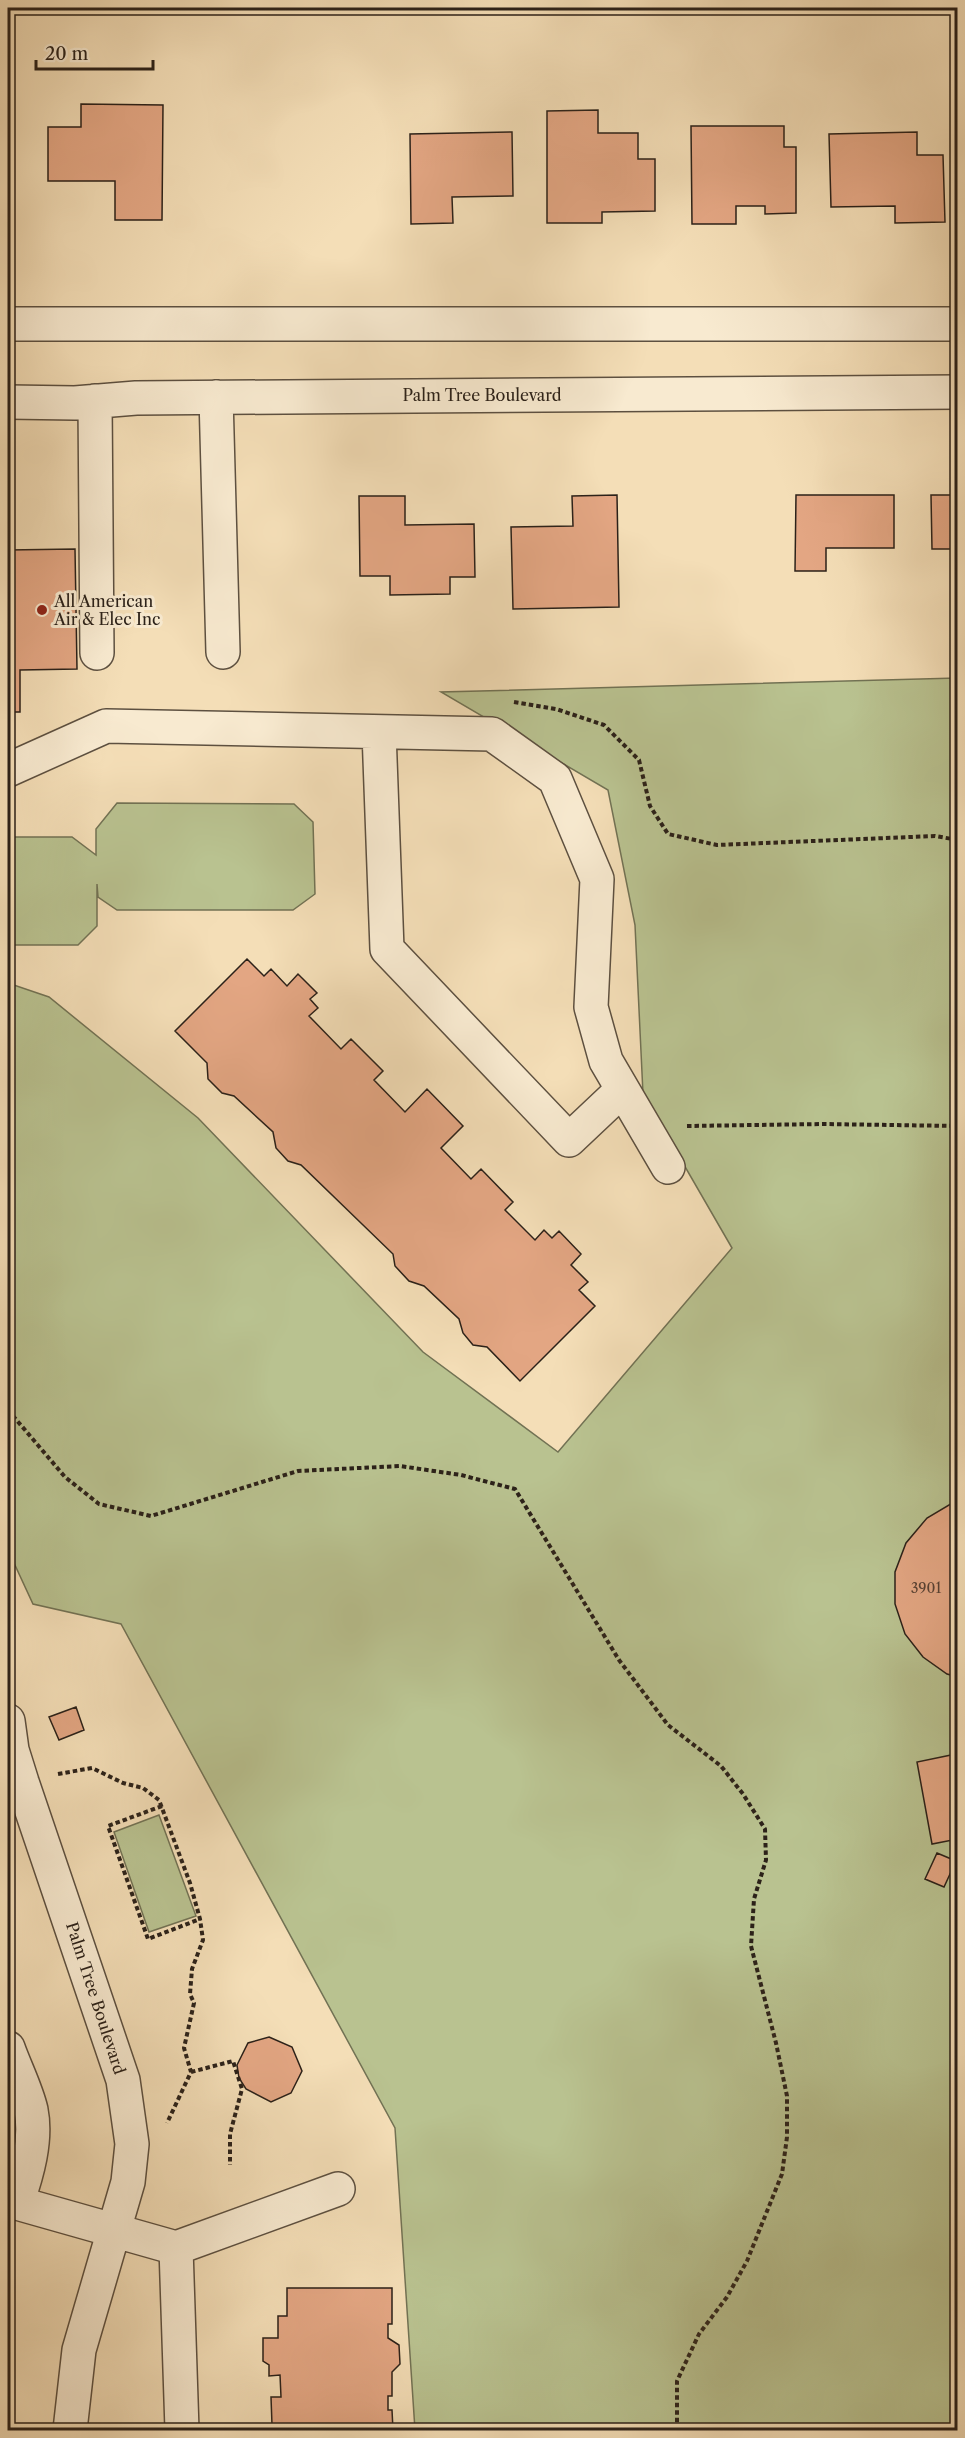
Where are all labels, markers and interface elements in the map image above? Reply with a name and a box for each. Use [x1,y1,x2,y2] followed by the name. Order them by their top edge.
[36,33,153,71] scale bar
[45,43,89,65] text: 20 m
[402,385,562,405] street label: Palm Tree Boulevard
[53,591,160,629] place label: All American Air & Elec Inc
[35,603,49,617] marker: All American Air & Elec Inc
[911,1579,941,1597] house number: 3901
[62,1919,130,2077] street label: Palm Tree Boulevard

